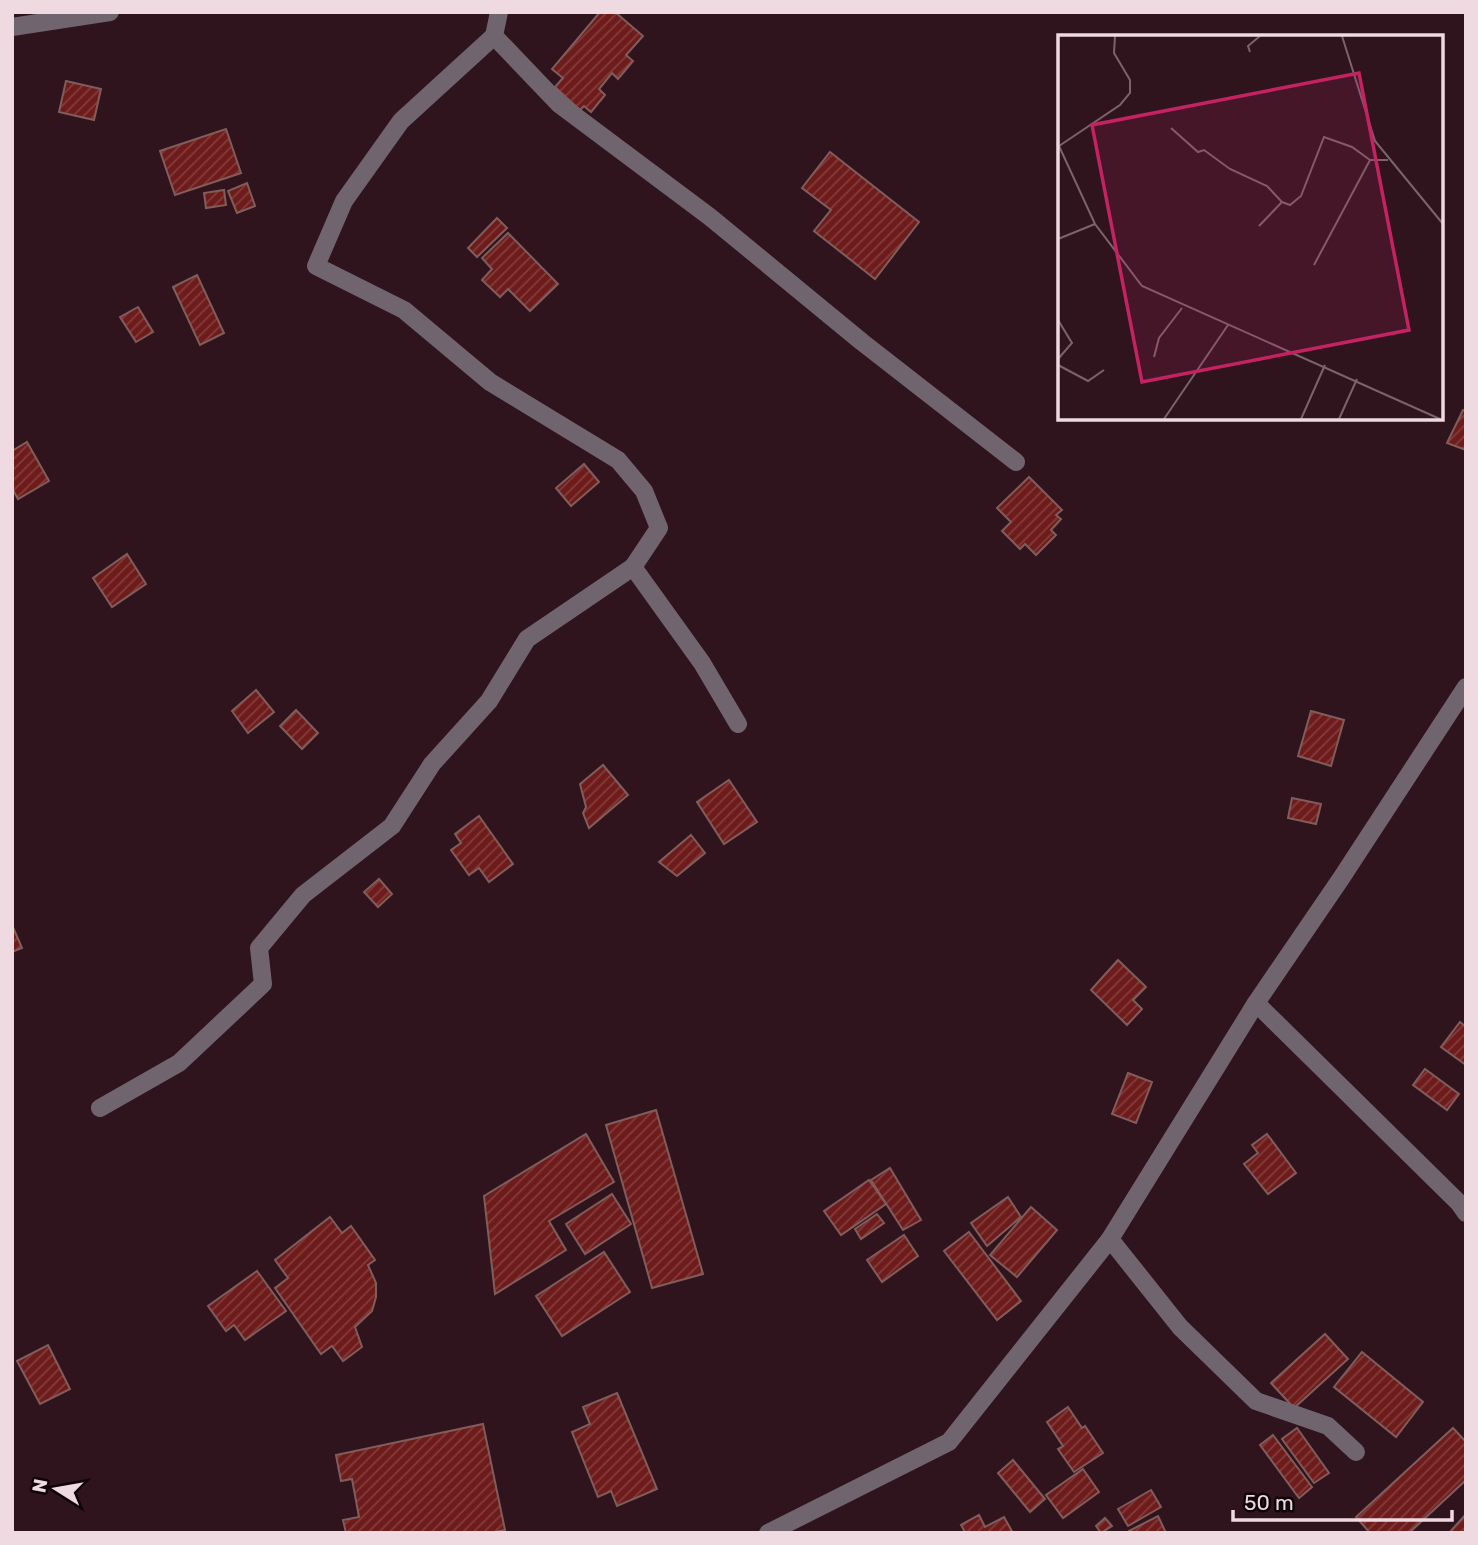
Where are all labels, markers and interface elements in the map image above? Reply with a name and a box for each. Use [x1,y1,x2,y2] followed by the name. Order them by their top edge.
[1058,35,1443,420] inset map
[21,1454,91,1524] north arrow
[27,1477,52,1495] text: N
[1233,1478,1452,1522] scale bar
[1244,1490,1294,1515] text: 50 m

